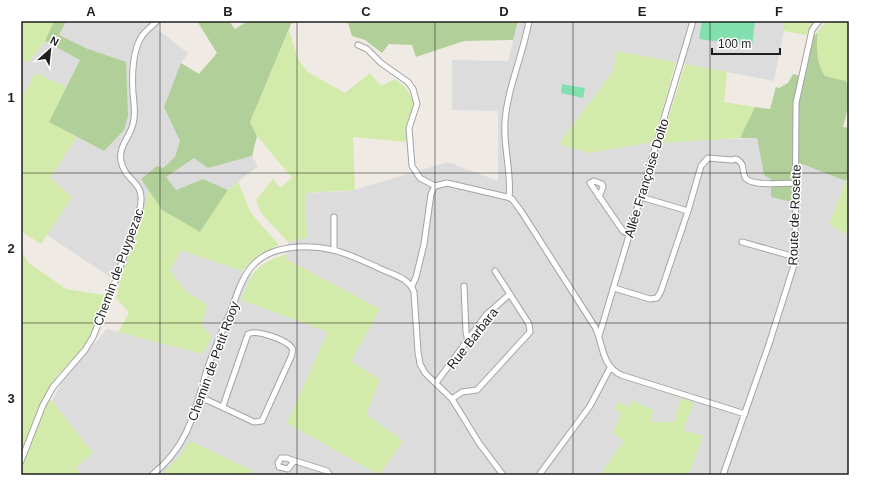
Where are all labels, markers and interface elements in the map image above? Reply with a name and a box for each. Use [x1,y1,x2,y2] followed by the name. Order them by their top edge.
[86,4,96,19] text: A
[223,4,233,19] text: B
[361,4,371,19] text: C
[499,4,509,19] text: D
[638,4,647,19] text: E
[775,4,783,19] text: F
[30,30,70,70] north arrow
[712,30,780,56] scale bar
[48,34,61,48] text: N
[718,37,751,51] text: 100 m
[7,90,15,105] text: 1
[621,117,672,239] street label: Allée Françoise Dolto
[785,164,804,266] street label: Route de Rosette
[90,206,147,328] street label: Chemin de Puypezac
[7,241,15,256] text: 2
[185,299,242,423] street label: Chemin de Petit Rooy
[444,304,501,372] street label: Rue Barbara
[7,391,15,406] text: 3

